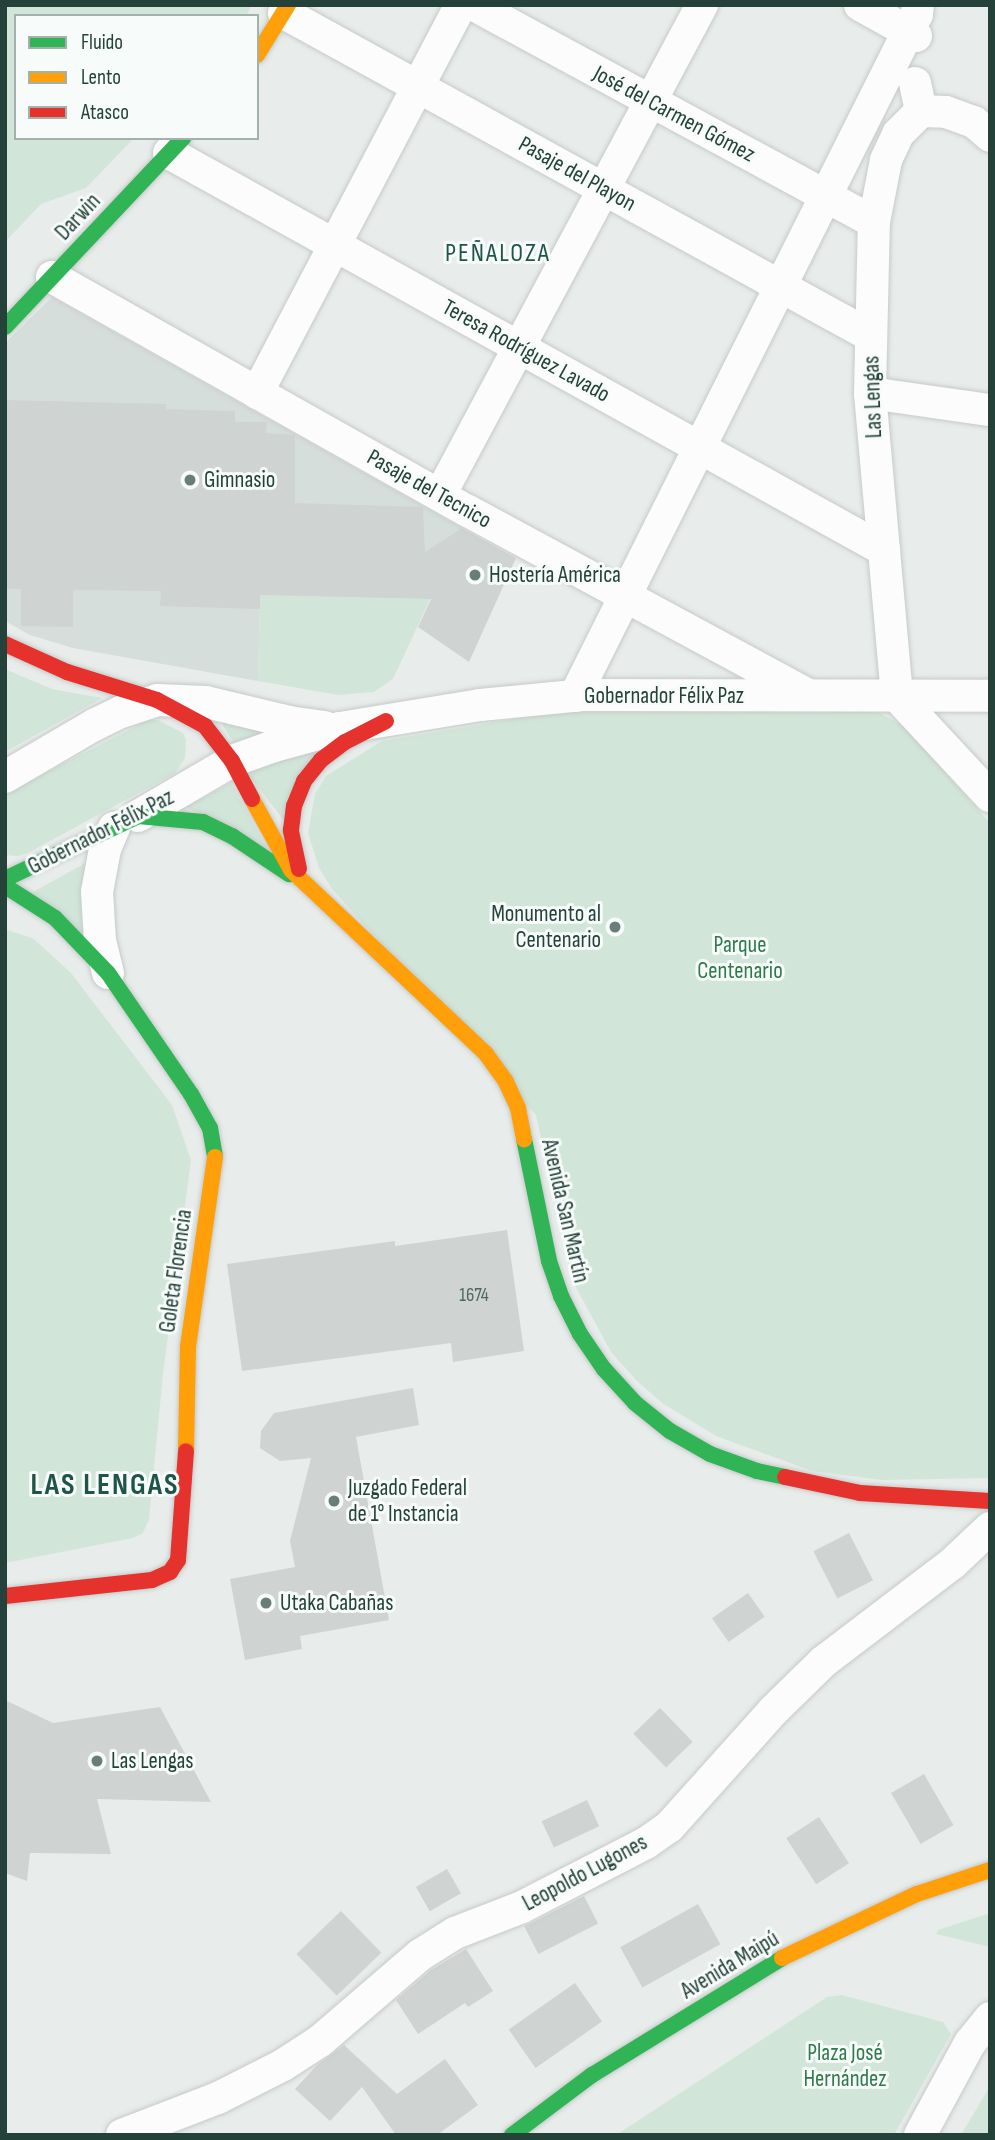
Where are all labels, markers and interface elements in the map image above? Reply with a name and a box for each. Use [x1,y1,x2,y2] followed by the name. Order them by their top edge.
[14,14,259,140] legend
[81,30,123,55] text: Fluido
[588,60,760,168] street label: José del Carmen Gómez
[81,65,121,90] text: Lento
[81,100,129,125] text: Atasco
[514,130,640,218] street label: Pasaje del Playon
[49,188,107,246] street label: Darwin
[446,238,550,270] district label: PEÑALOZA
[437,294,615,408] street label: Teresa Rodríguez Lavado
[858,355,888,439] street label: Las Lengas
[362,443,496,535] street label: Pasaje del Tecnico
[204,466,275,494] place label: Gimnasio
[182,472,198,488] marker: Gimnasio
[489,561,621,589] place label: Hostería América
[467,567,483,583] marker: Hostería América
[584,682,744,710] street label: Gobernador Félix Paz
[23,783,179,881] street label: Gobernador Félix Paz
[491,900,601,954] place label: Monumento al Centenario
[607,919,623,935] marker: Monumento al Centenario
[697,931,783,985] park label: Parque Centenario
[535,1137,595,1285] street label: Avenida San Martín
[154,1208,198,1334] street label: Goleta Florencia
[459,1285,489,1307] house number: 1674
[32,1467,178,1503] district label: LAS LENGAS
[348,1474,467,1528] place label: Juzgado Federal de 1° Instancia
[326,1493,342,1509] marker: Juzgado Federal de 1° Instancia
[280,1589,393,1617] place label: Utaka Cabañas
[258,1595,274,1611] marker: Utaka Cabañas
[111,1747,194,1775] place label: Las Lengas
[89,1753,105,1769] marker: Las Lengas
[518,1829,652,1917] street label: Leopoldo Lugones
[676,1925,784,2005] street label: Avenida Maipú
[803,2039,887,2093] park label: Plaza José Hernández

